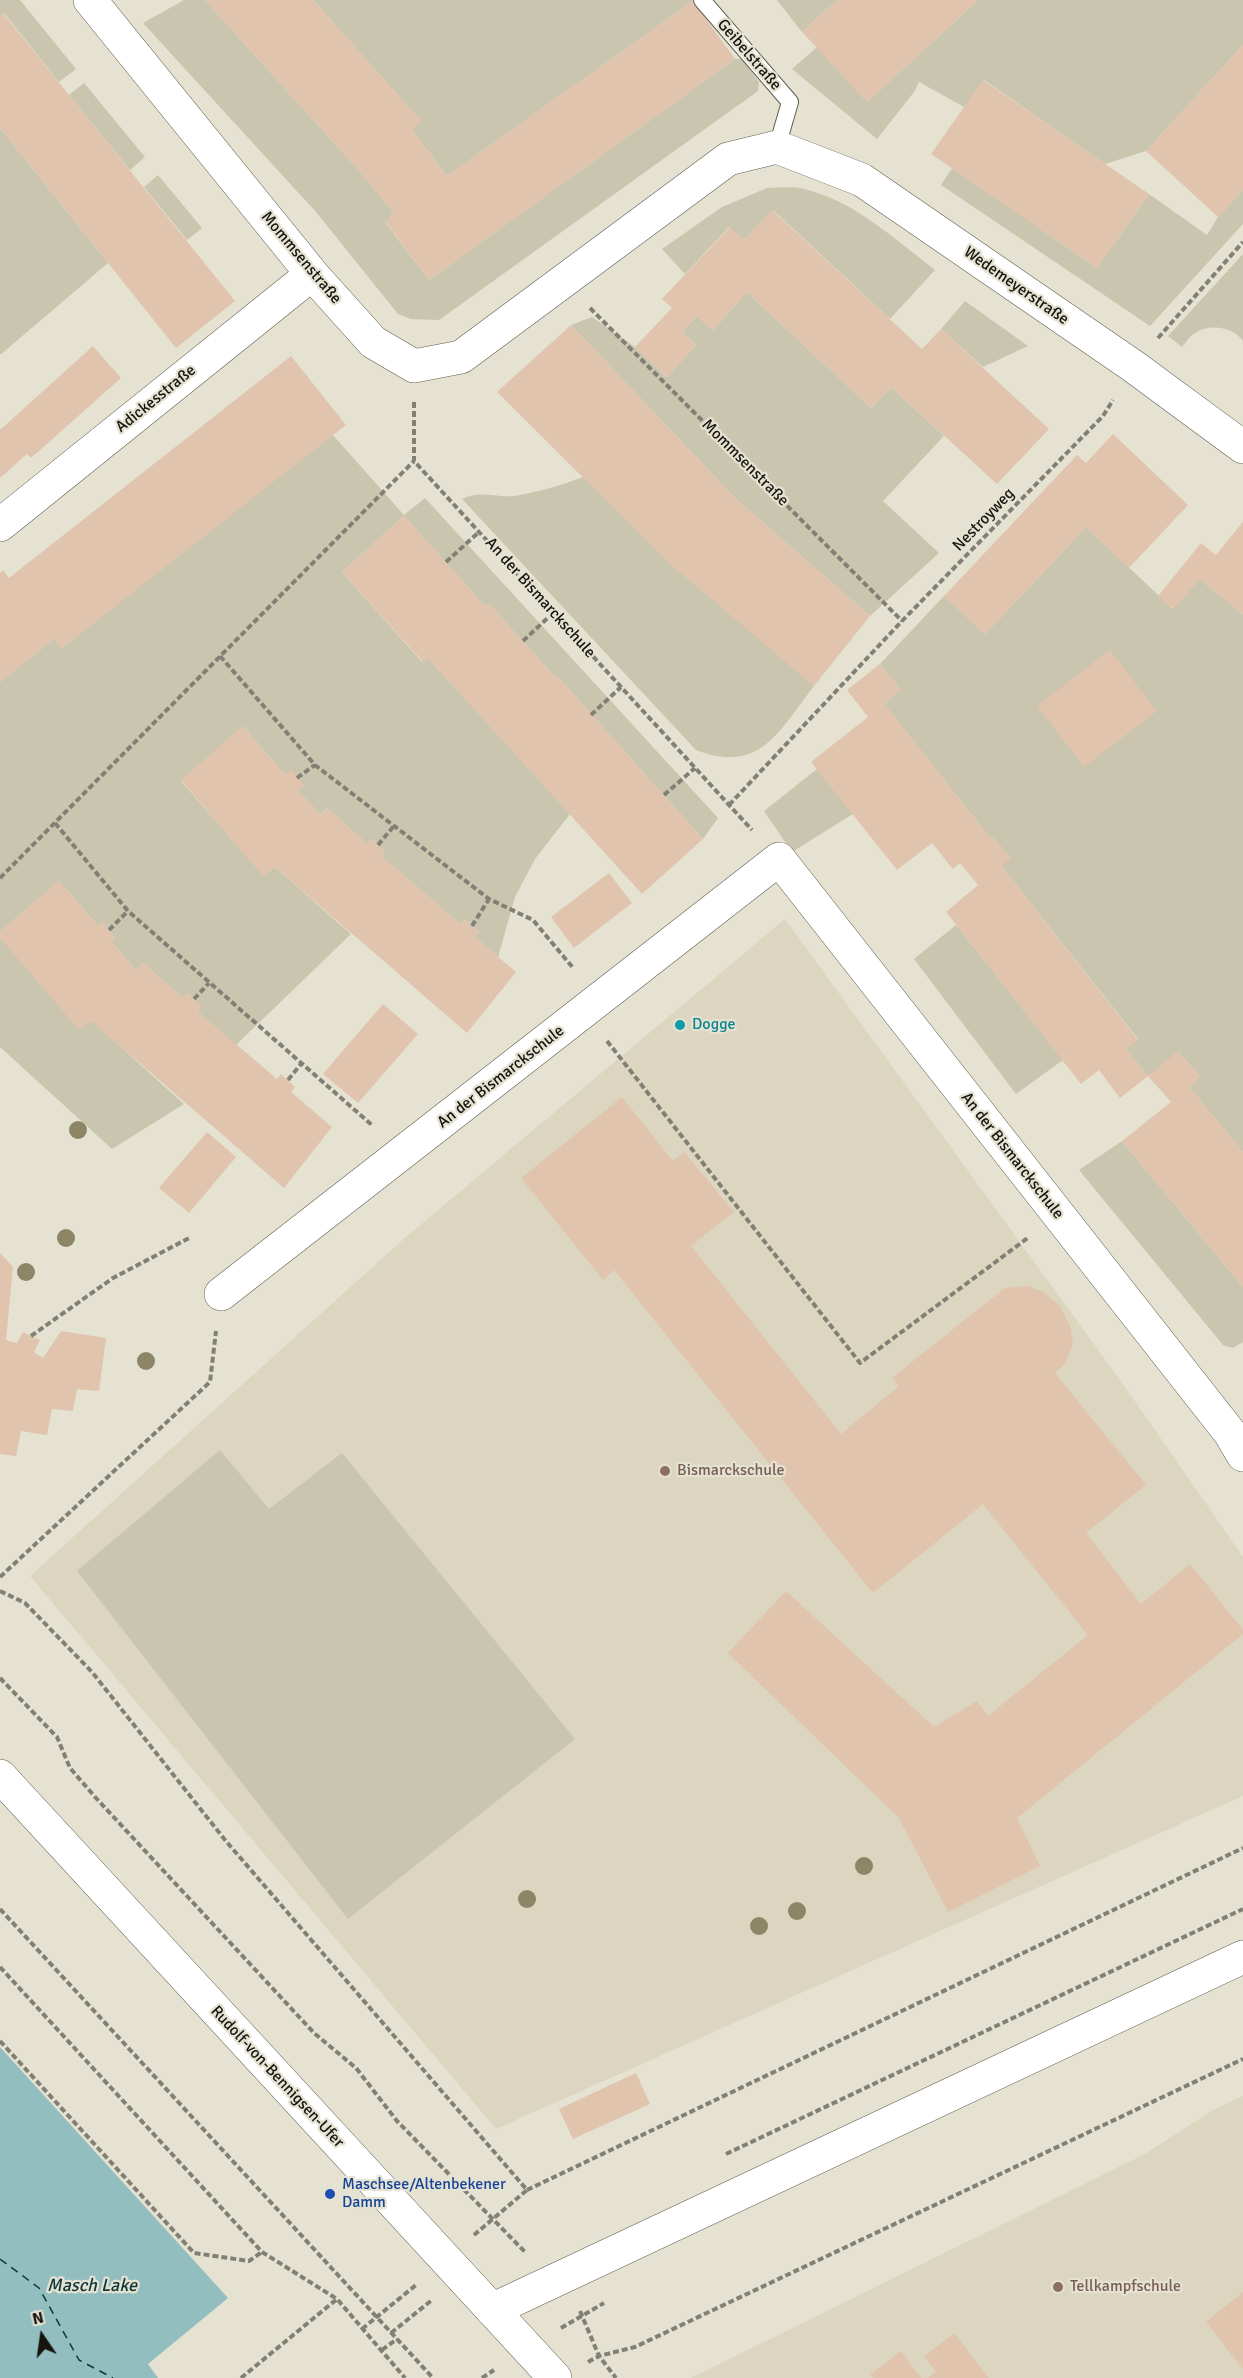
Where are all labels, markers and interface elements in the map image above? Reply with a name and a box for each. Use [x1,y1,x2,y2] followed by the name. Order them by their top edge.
[713,15,785,95] street label: Geibelstraße
[257,208,345,308] street label: Mommsenstraße
[960,243,1072,329] street label: Wedemeyerstraße
[112,361,200,437] street label: Adickesstraße
[698,416,792,510] street label: Mommsenstraße
[949,484,1019,556] street label: Nestroyweg
[481,534,599,662] street label: An der Bismarckschule
[692,1015,736,1035] place label: Dogge
[673,1018,687,1032] marker: Dogge
[434,1022,568,1132] street label: An der Bismarckschule
[957,1089,1067,1223] street label: An der Bismarckschule
[677,1461,785,1481] place label: Bismarckschule
[658,1464,672,1478] marker: Bismarckschule
[206,2002,348,2152] street label: Rudolf-von-Bennigsen-Ufer
[342,2175,506,2213] place label: Maschsee/Altenbekener Damm
[323,2187,337,2201] marker: Maschsee/Altenbekener Damm
[47,2275,137,2297] water label: Masch Lake
[1070,2277,1181,2297] place label: Tellkampfschule
[1051,2280,1065,2294] marker: Tellkampfschule
[12,2306,72,2366] north arrow
[30,2307,46,2329] text: N

